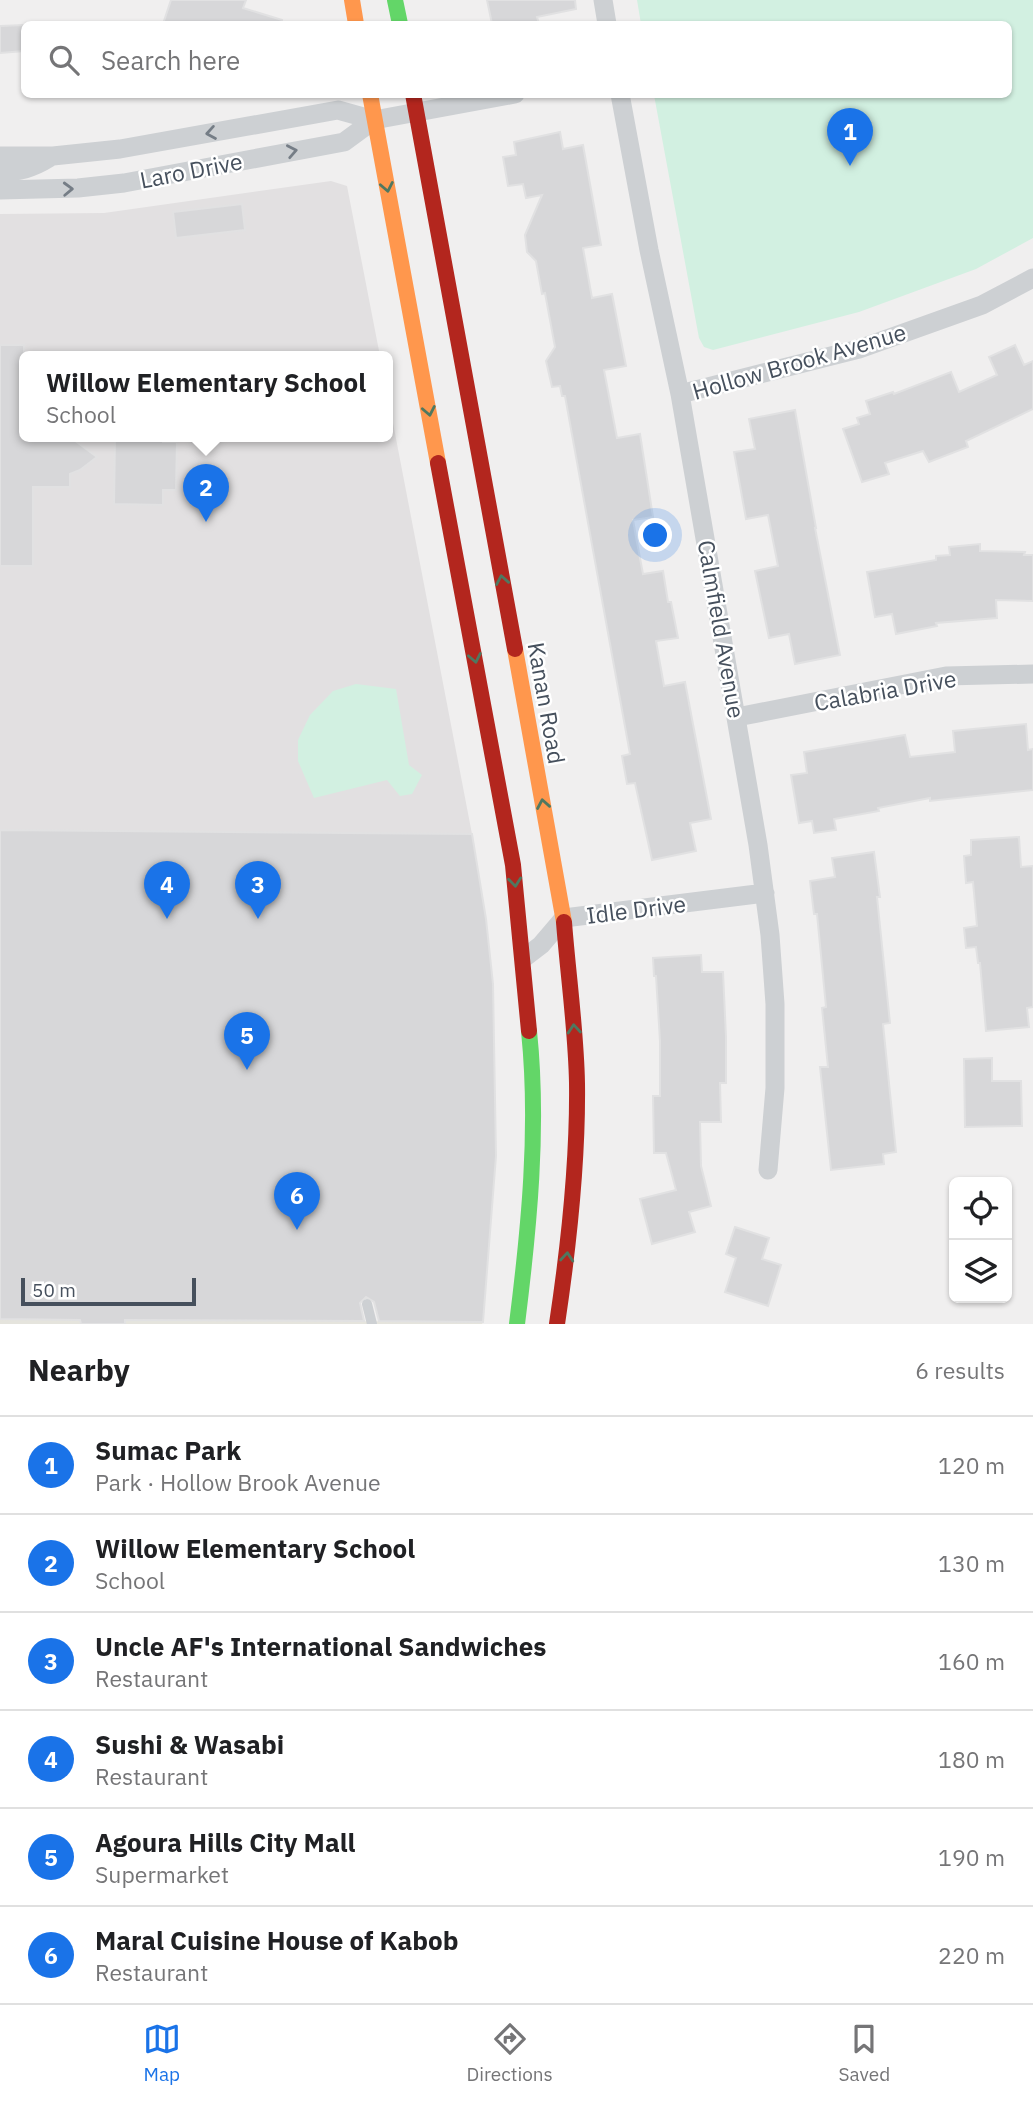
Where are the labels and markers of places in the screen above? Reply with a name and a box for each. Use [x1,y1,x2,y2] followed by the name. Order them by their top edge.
[827,108,873,166] pin: 1
[183,464,229,522] pin: 2
[144,861,190,919] pin: 4
[235,861,281,919] pin: 3
[224,1012,270,1070] pin: 5
[274,1172,320,1230] pin: 6

